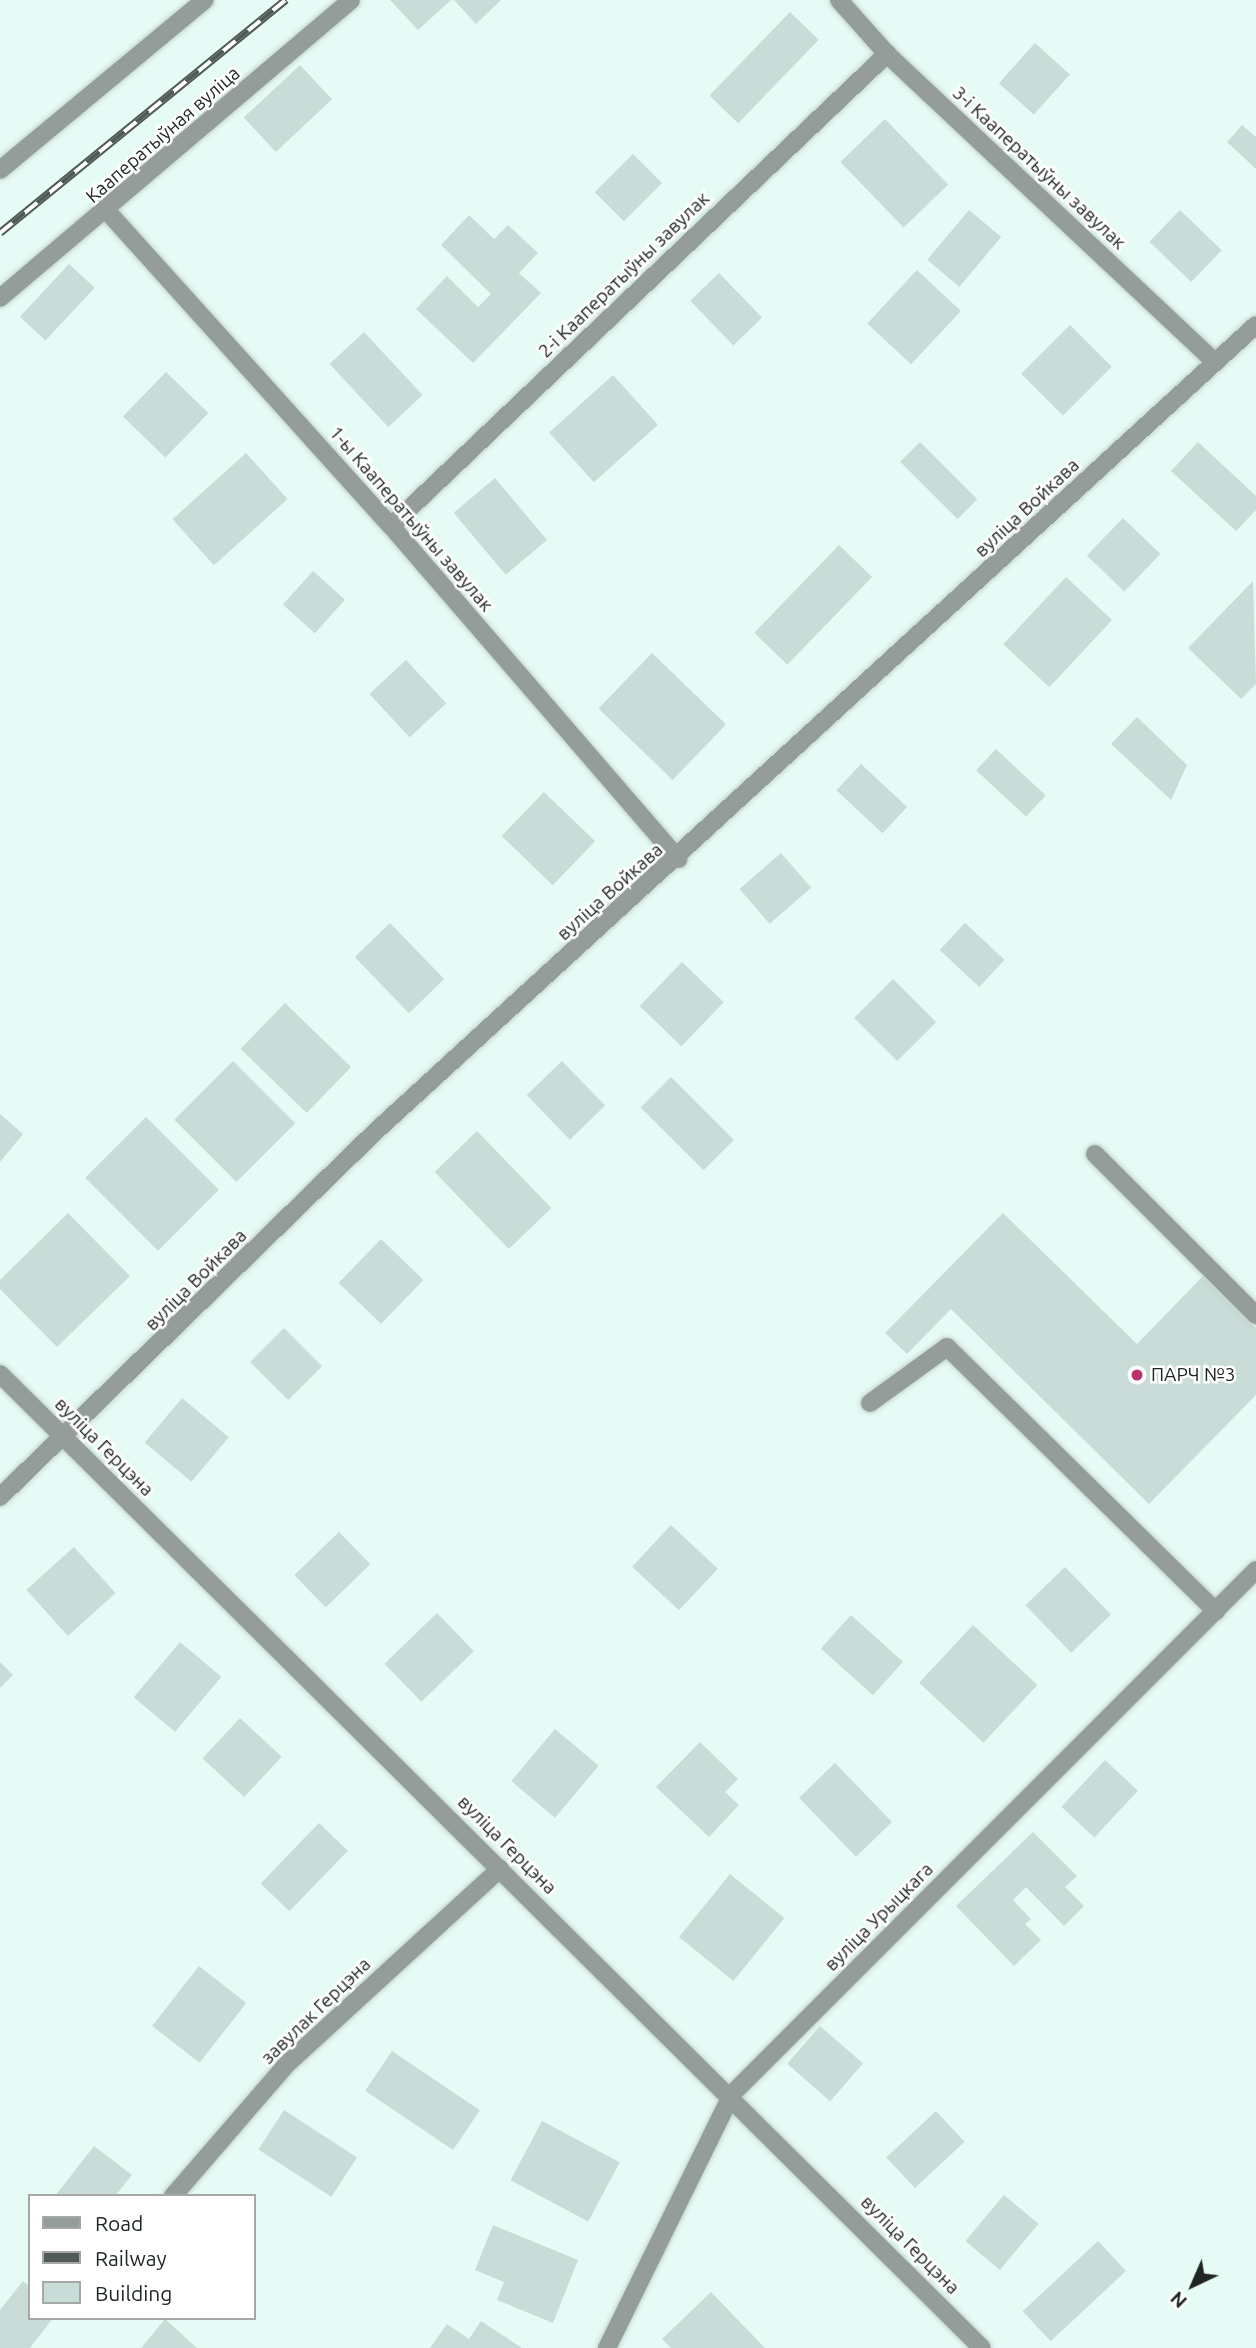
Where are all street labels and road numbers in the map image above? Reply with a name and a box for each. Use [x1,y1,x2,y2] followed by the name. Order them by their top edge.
[81,62,245,208] street label: Кааператыўная вуліца
[948,82,1130,254] street label: 3-і Кааператыўны завулак
[534,187,714,363] street label: 2-і Кааператыўны завулак
[324,422,498,616] street label: 1-ы Кааператыўны завулак
[970,454,1084,562] street label: вуліца Войкава
[552,839,668,945] street label: вуліца Войкава
[140,1224,252,1336] street label: вуліца Войкава
[50,1393,158,1501] street label: вуліца Герцэна
[453,1791,561,1899] street label: вуліца Герцэна
[820,1858,938,1976] street label: вуліца Урыцкага
[256,1953,376,2069] street label: завулак Герцэна
[856,2191,964,2299] street label: вуліца Герцэна

